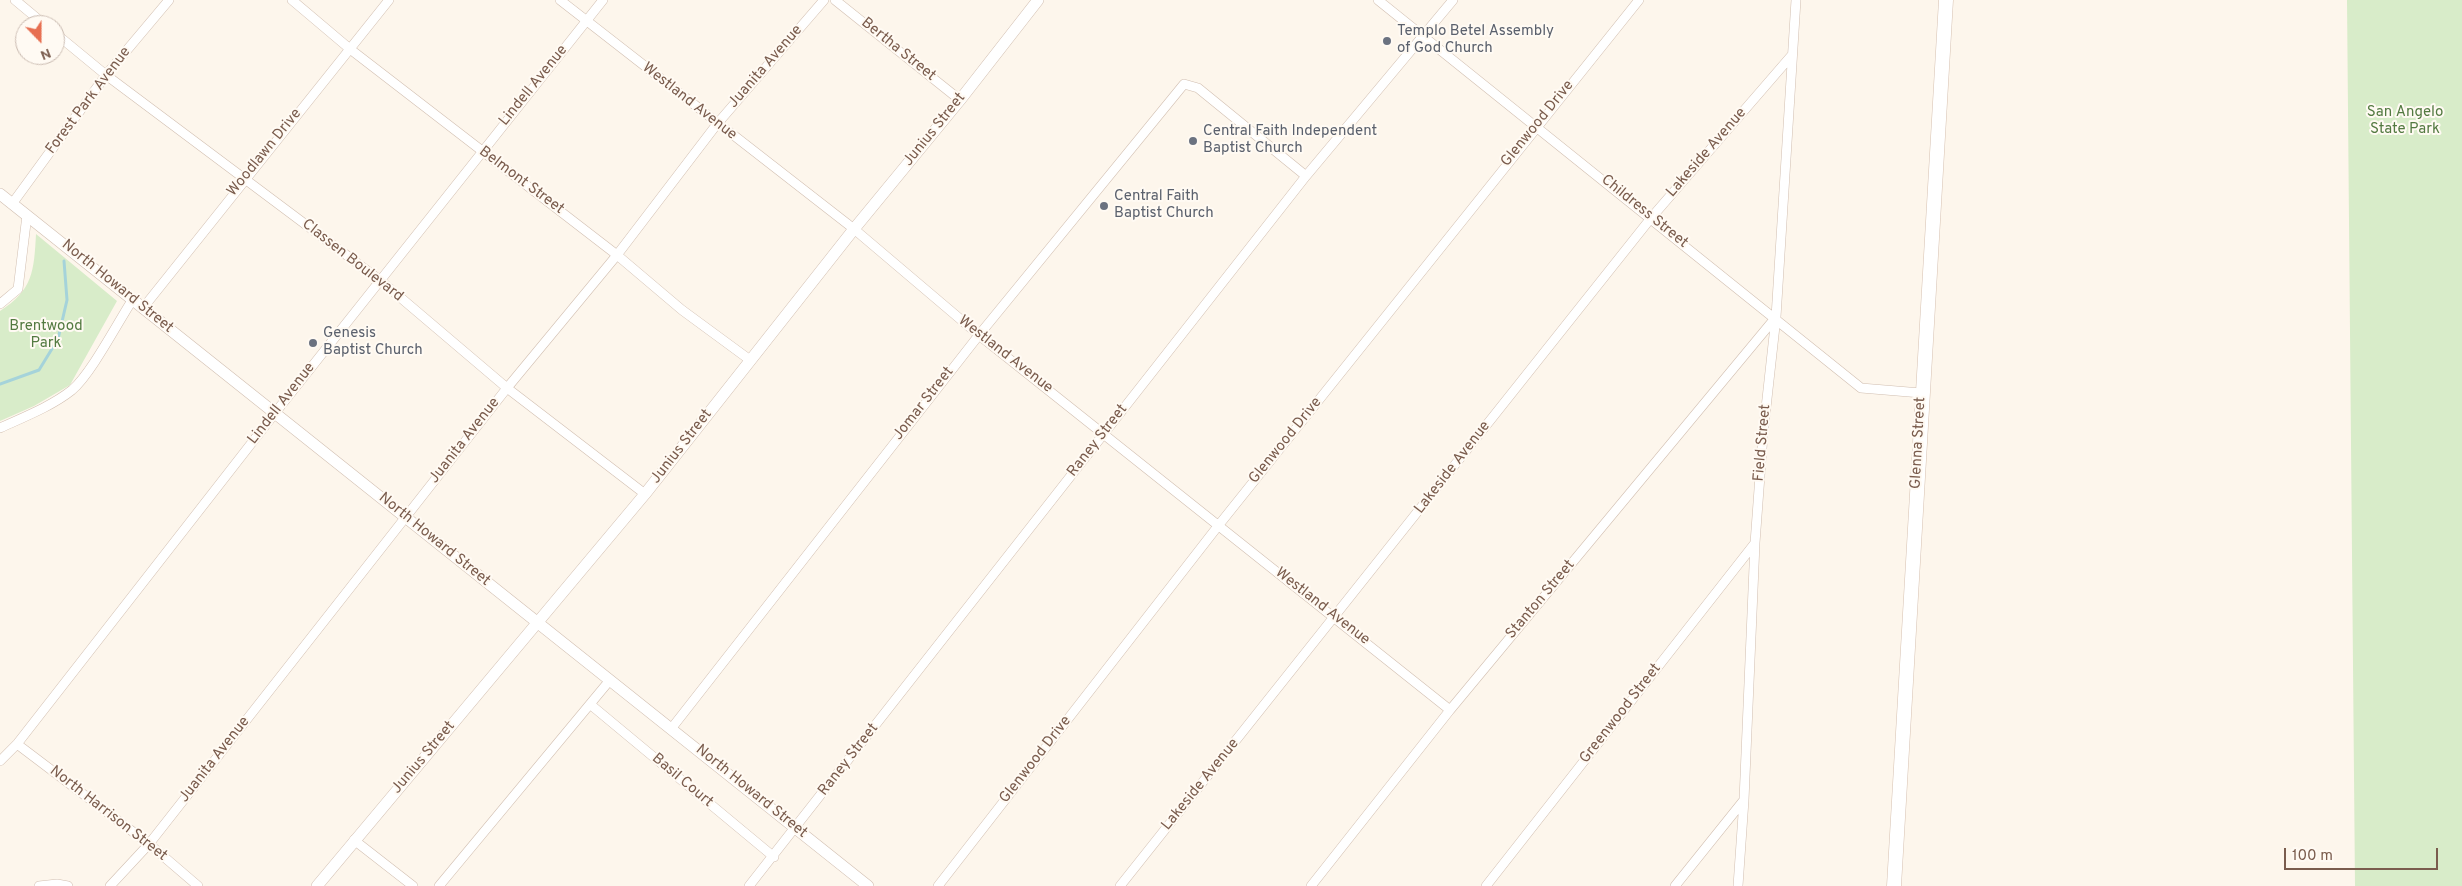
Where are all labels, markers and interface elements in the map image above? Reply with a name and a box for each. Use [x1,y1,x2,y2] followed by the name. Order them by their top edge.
[857,14,939,86] street label: Bertha Street
[15,15,65,65] north arrow
[725,22,807,112] street label: Juanita Avenue
[1397,23,1554,58] place label: Templo Betel Assembly of God Church
[1381,35,1393,47] marker: Templo Betel Assembly of God Church
[496,42,572,130] street label: Lindell Avenue
[38,44,53,63] text: N
[43,44,135,158] street label: Forest Park Avenue
[638,59,740,145] street label: Westland Avenue
[1498,77,1578,171] street label: Glenwood Drive
[900,90,970,170] street label: Junius Street
[2367,104,2443,139] park label: San Angelo State Park
[224,105,306,201] street label: Woodlawn Drive
[1663,105,1751,201] street label: Lakeside Avenue
[1203,123,1377,158] place label: Central Faith Independent Baptist Church
[1187,135,1199,147] marker: Central Faith Independent Baptist Church
[475,143,567,219] street label: Belmont Street
[1597,171,1691,253] street label: Childress Street
[1114,188,1214,223] place label: Central Faith Baptist Church
[1098,200,1110,212] marker: Central Faith Baptist Church
[298,216,406,306] street label: Classen Boulevard
[58,236,176,338] street label: North Howard Street
[954,312,1056,398] street label: Westland Avenue
[9,318,83,353] park label: Brentwood Park
[323,325,423,360] place label: Genesis Baptist Church
[307,337,319,349] marker: Genesis Baptist Church
[244,359,320,449] street label: Lindell Avenue
[890,364,958,444] street label: Jomar Street
[426,394,504,488] street label: Juanita Avenue
[1246,394,1326,488] street label: Glenwood Drive
[1908,396,1930,490] street label: Glenna Street
[1064,401,1132,481] street label: Raney Street
[1751,404,1775,482] street label: Field Street
[647,406,717,488] street label: Junius Street
[1411,418,1495,518] street label: Lakeside Avenue
[375,489,493,591] street label: North Howard Street
[1503,557,1579,643] street label: Stanton Street
[1271,564,1373,650] street label: Westland Avenue
[1576,661,1666,767] street label: Greenwood Street
[176,713,254,807] street label: Juanita Avenue
[996,713,1076,807] street label: Glenwood Drive
[388,718,460,798] street label: Junius Street
[815,720,883,800] street label: Raney Street
[1159,736,1243,834] street label: Lakeside Avenue
[692,741,810,843] street label: North Howard Street
[648,750,716,812] street label: Basil Court
[46,763,170,865] street label: North Harrison Street
[2287,838,2441,870] scale bar
[2292,847,2333,866] text: 100 m

